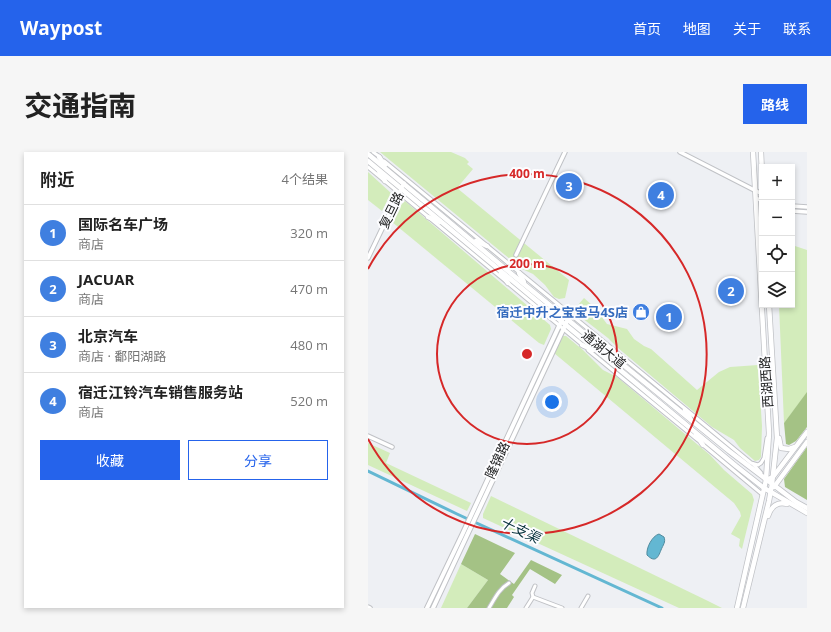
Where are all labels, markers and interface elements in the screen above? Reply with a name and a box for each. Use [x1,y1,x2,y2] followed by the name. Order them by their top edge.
[20,15,102,41] text: Waypost
[633,19,661,38] text: 首页
[683,19,711,38] text: 地图
[733,19,761,38] text: 关于
[783,19,811,38] text: 联系
[743,84,807,124] button: 路线
[24,86,136,124] text: 交通指南
[759,164,795,308] map controls
[759,164,795,200] button: +
[509,165,545,182] text: 400 m
[40,168,74,191] text: 附近
[282,170,328,188] text: 4个结果
[556,171,582,201] pin: 3
[648,180,674,210] pin: 4
[374,189,408,231] street label: 复旦路
[759,200,795,236] button: −
[78,214,168,234] text: 国际名车广场
[49,224,57,242] text: 1
[290,224,328,242] text: 320 m
[78,235,104,253] text: 商店
[759,236,795,272] button: locate
[509,255,545,272] text: 200 m
[78,269,134,289] text: JACUAR
[759,272,795,308] button: layers
[718,276,744,306] pin: 2
[49,280,57,298] text: 2
[290,280,328,298] text: 470 m
[78,290,104,308] text: 商店
[631,302,651,322] shop icon: 宿迁中升之宝宝马4S店
[656,302,682,332] pin: 1
[496,303,628,321] place label: 宿迁中升之宝宝马4S店
[78,326,138,346] text: 北京汽车
[578,326,630,372] street label: 通湖大道
[49,336,57,354] text: 3
[290,336,328,354] text: 480 m
[78,347,166,365] text: 商店 · 鄱阳湖路
[520,347,534,361] centre of rings
[755,355,777,409] street label: 西湖西路
[78,382,243,402] text: 宿迁江铃汽车销售服务站
[49,392,57,410] text: 4
[290,392,328,410] text: 520 m
[542,392,562,412] your location
[78,403,104,421] text: 商店
[481,439,513,481] street label: 隆锦路
[40,440,180,480] button: 收藏
[188,440,328,480] button: 分享
[497,512,545,548] water label: 十支渠

